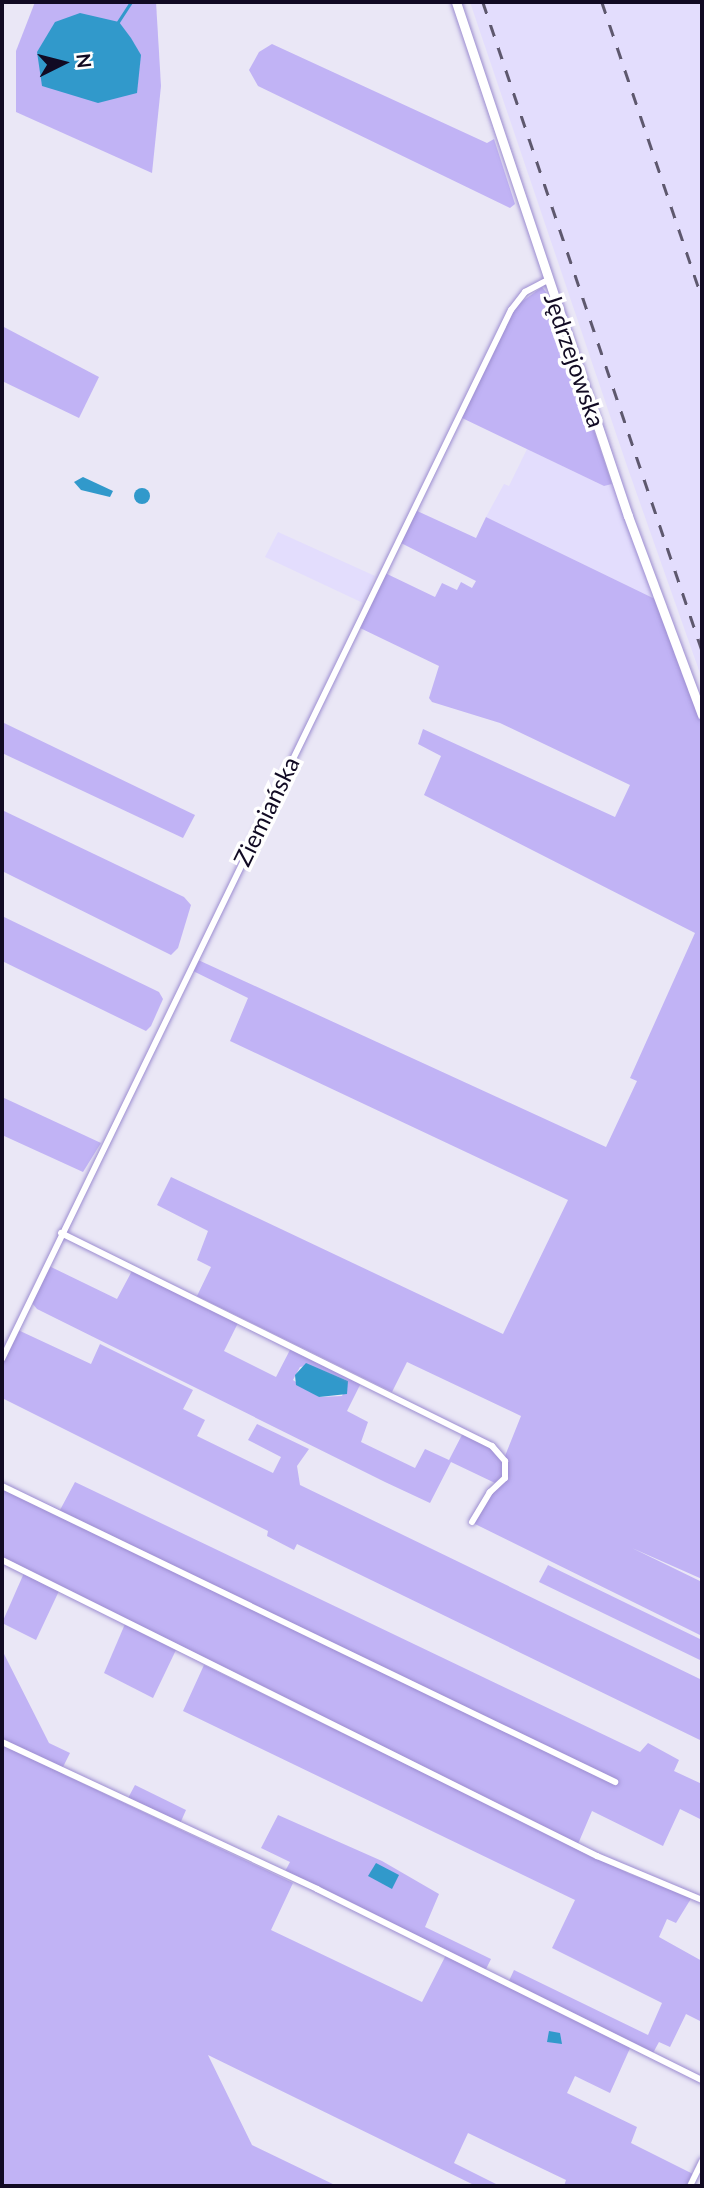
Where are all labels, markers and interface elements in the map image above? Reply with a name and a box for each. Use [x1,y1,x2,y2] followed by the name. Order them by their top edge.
[28,28,98,98] north arrow
[72,52,97,69] text: N
[539,289,611,431] street label: Jędrzejowska
[227,752,305,870] street label: Ziemiańska

